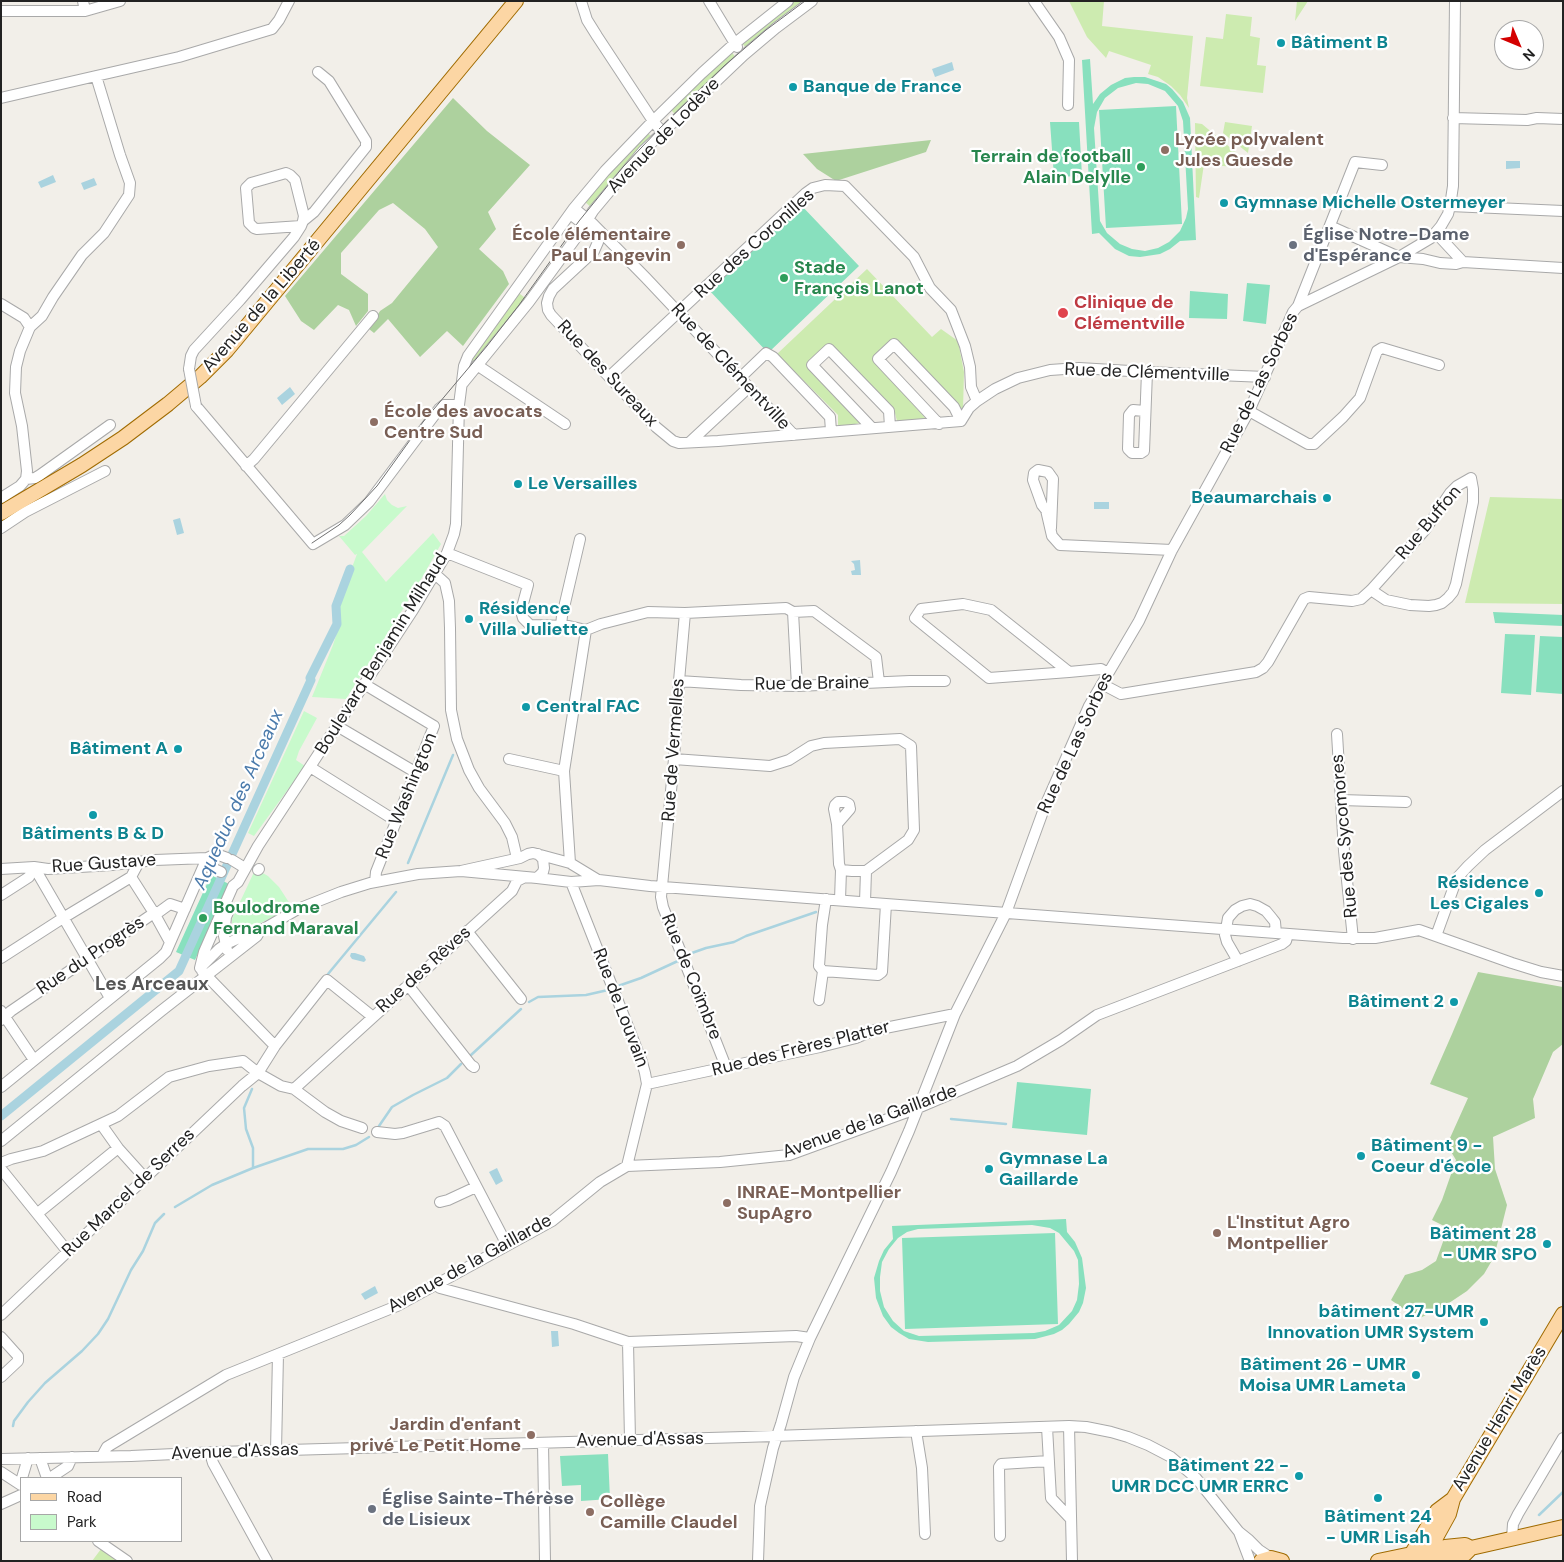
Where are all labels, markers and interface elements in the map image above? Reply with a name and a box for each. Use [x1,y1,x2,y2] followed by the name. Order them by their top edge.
[1494,20,1544,70] north arrow
[1291,32,1388,54] place label: Bâtiment B
[1275,37,1287,49] marker: Bâtiment B
[1519,45,1539,65] text: N
[603,74,725,198] street label: Avenue de Lodève
[803,76,962,98] place label: Banque de France
[787,81,799,93] marker: Banque de France
[1175,129,1324,172] place label: Lycée polyvalent Jules Guesde
[1159,144,1171,156] marker: Lycée polyvalent Jules Guesde
[971,146,1131,188] place label: Terrain de football Alain Delylle
[1135,161,1147,173] marker: Terrain de football Alain Delylle
[691,184,819,304] street label: Rue des Coronilles
[1234,192,1505,214] place label: Gymnase Michelle Ostermeyer
[1218,197,1230,209] marker: Gymnase Michelle Ostermeyer
[512,224,671,266] place label: École élémentaire Paul Langevin
[1303,224,1470,266] place label: Église Notre-Dame d'Espérance
[198,235,326,377] street label: Avenue de la Liberté
[675,239,687,251] marker: École élémentaire Paul Langevin
[1287,239,1299,251] marker: Église Notre-Dame d'Espérance
[794,257,924,300] place label: Stade François Lanot
[778,272,790,284] marker: Stade François Lanot
[1074,292,1185,334] place label: Clinique de Clémentville
[666,299,794,435] street label: Rue de Clémentville
[1056,306,1070,320] marker: Clinique de Clémentville
[1217,309,1303,457] street label: Rue de Las Sorbes
[552,316,662,432] street label: Rue des Sureaux
[1064,359,1230,387] street label: Rue de Clémentville
[384,401,542,444] place label: École des avocats Centre Sud
[368,416,380,428] marker: École des avocats Centre Sud
[528,473,638,495] place label: Le Versailles
[512,478,524,490] marker: Le Versailles
[1392,482,1466,564] street label: Rue Buffon
[1191,487,1317,509] place label: Beaumarchais
[1321,492,1333,504] marker: Beaumarchais
[311,549,453,759] street label: Boulevard Benjamin Milhaud
[479,598,588,640] place label: Résidence Villa Juliette
[463,613,475,625] marker: Résidence Villa Juliette
[1034,669,1118,817] street label: Rue de Las Sorbes
[755,672,869,696] street label: Rue de Braine
[658,678,690,822] street label: Rue de Vermelles
[536,696,640,718] place label: Central FAC
[520,701,532,713] marker: Central FAC
[189,707,289,893] water label: Aqueduc des Arceaux
[372,730,442,862] street label: Rue Washington
[70,738,168,760] place label: Bâtiment A
[172,743,184,755] marker: Bâtiment A
[1327,753,1363,919] street label: Rue des Sycomores
[87,809,99,821] marker: Bâtiments B & D
[22,823,164,845] place label: Bâtiments B & D
[51,850,157,878] street label: Rue Gustave
[1430,872,1529,914] place label: Résidence Les Cigales
[1533,887,1545,899] marker: Résidence Les Cigales
[213,897,359,940] place label: Boulodrome Fernand Maraval
[656,911,726,1043] street label: Rue de Coïmbre
[33,912,149,1000] street label: Rue du Progrès
[197,912,209,924] marker: Boulodrome Fernand Maraval
[372,922,476,1018] street label: Rue des Rêves
[587,945,653,1071] street label: Rue de Louvain
[95,974,209,996] district label: Les Arceaux
[1348,991,1444,1013] place label: Bâtiment 2
[1448,996,1460,1008] marker: Bâtiment 2
[710,1016,892,1082] street label: Rue des Frères Platter
[780,1080,960,1164] street label: Avenue de la Gaillarde
[58,1124,200,1262] street label: Rue Marcel de Serres
[1371,1135,1492,1178] place label: Bâtiment 9 - Coeur d'école
[999,1148,1108,1190] place label: Gymnase La Gaillarde
[1355,1150,1367,1162] marker: Bâtiment 9 - Coeur d'école
[983,1163,995,1175] marker: Gymnase La Gaillarde
[737,1182,901,1224] place label: INRAE-Montpellier SupAgro
[721,1197,733,1209] marker: INRAE-Montpellier SupAgro
[384,1210,556,1318] street label: Avenue de la Gaillarde
[1227,1212,1350,1254] place label: L'Institut Agro Montpellier
[1430,1223,1537,1266] place label: Bâtiment 28 - UMR SPO
[1211,1227,1223,1239] marker: L'Institut Agro Montpellier
[1541,1238,1553,1250] marker: Bâtiment 28 - UMR SPO
[1267,1301,1474,1344] place label: bâtiment 27-UMR Innovation UMR System
[1478,1316,1490,1328] marker: bâtiment 27-UMR Innovation UMR System
[1448,1343,1552,1495] street label: Avenue Henri Marès
[1239,1354,1406,1396] place label: Bâtiment 26 - UMR Moisa UMR Lameta
[1410,1369,1422,1381] marker: Bâtiment 26 - UMR Moisa UMR Lameta
[350,1414,521,1456] place label: Jardin d'enfant privé Le Petit Home
[576,1428,704,1452] street label: Avenue d'Assas
[525,1429,537,1441] marker: Jardin d'enfant privé Le Petit Home
[171,1439,299,1465] street label: Avenue d'Assas
[1111,1455,1289,1498] place label: Bâtiment 22 - UMR DCC UMR ERRC
[1293,1470,1305,1482] marker: Bâtiment 22 - UMR DCC UMR ERRC
[20,1477,182,1542] legend
[67,1487,102,1507] text: Road
[382,1488,574,1530] place label: Église Sainte-Thérèse de Lisieux
[600,1491,738,1534] place label: Collège Camille Claudel
[1372,1492,1384,1504] marker: Bâtiment 24 - UMR Lisah
[366,1503,378,1515] marker: Église Sainte-Thérèse de Lisieux
[584,1506,596,1518] marker: Collège Camille Claudel
[1324,1506,1432,1548] place label: Bâtiment 24 - UMR Lisah
[67,1512,97,1532] text: Park

